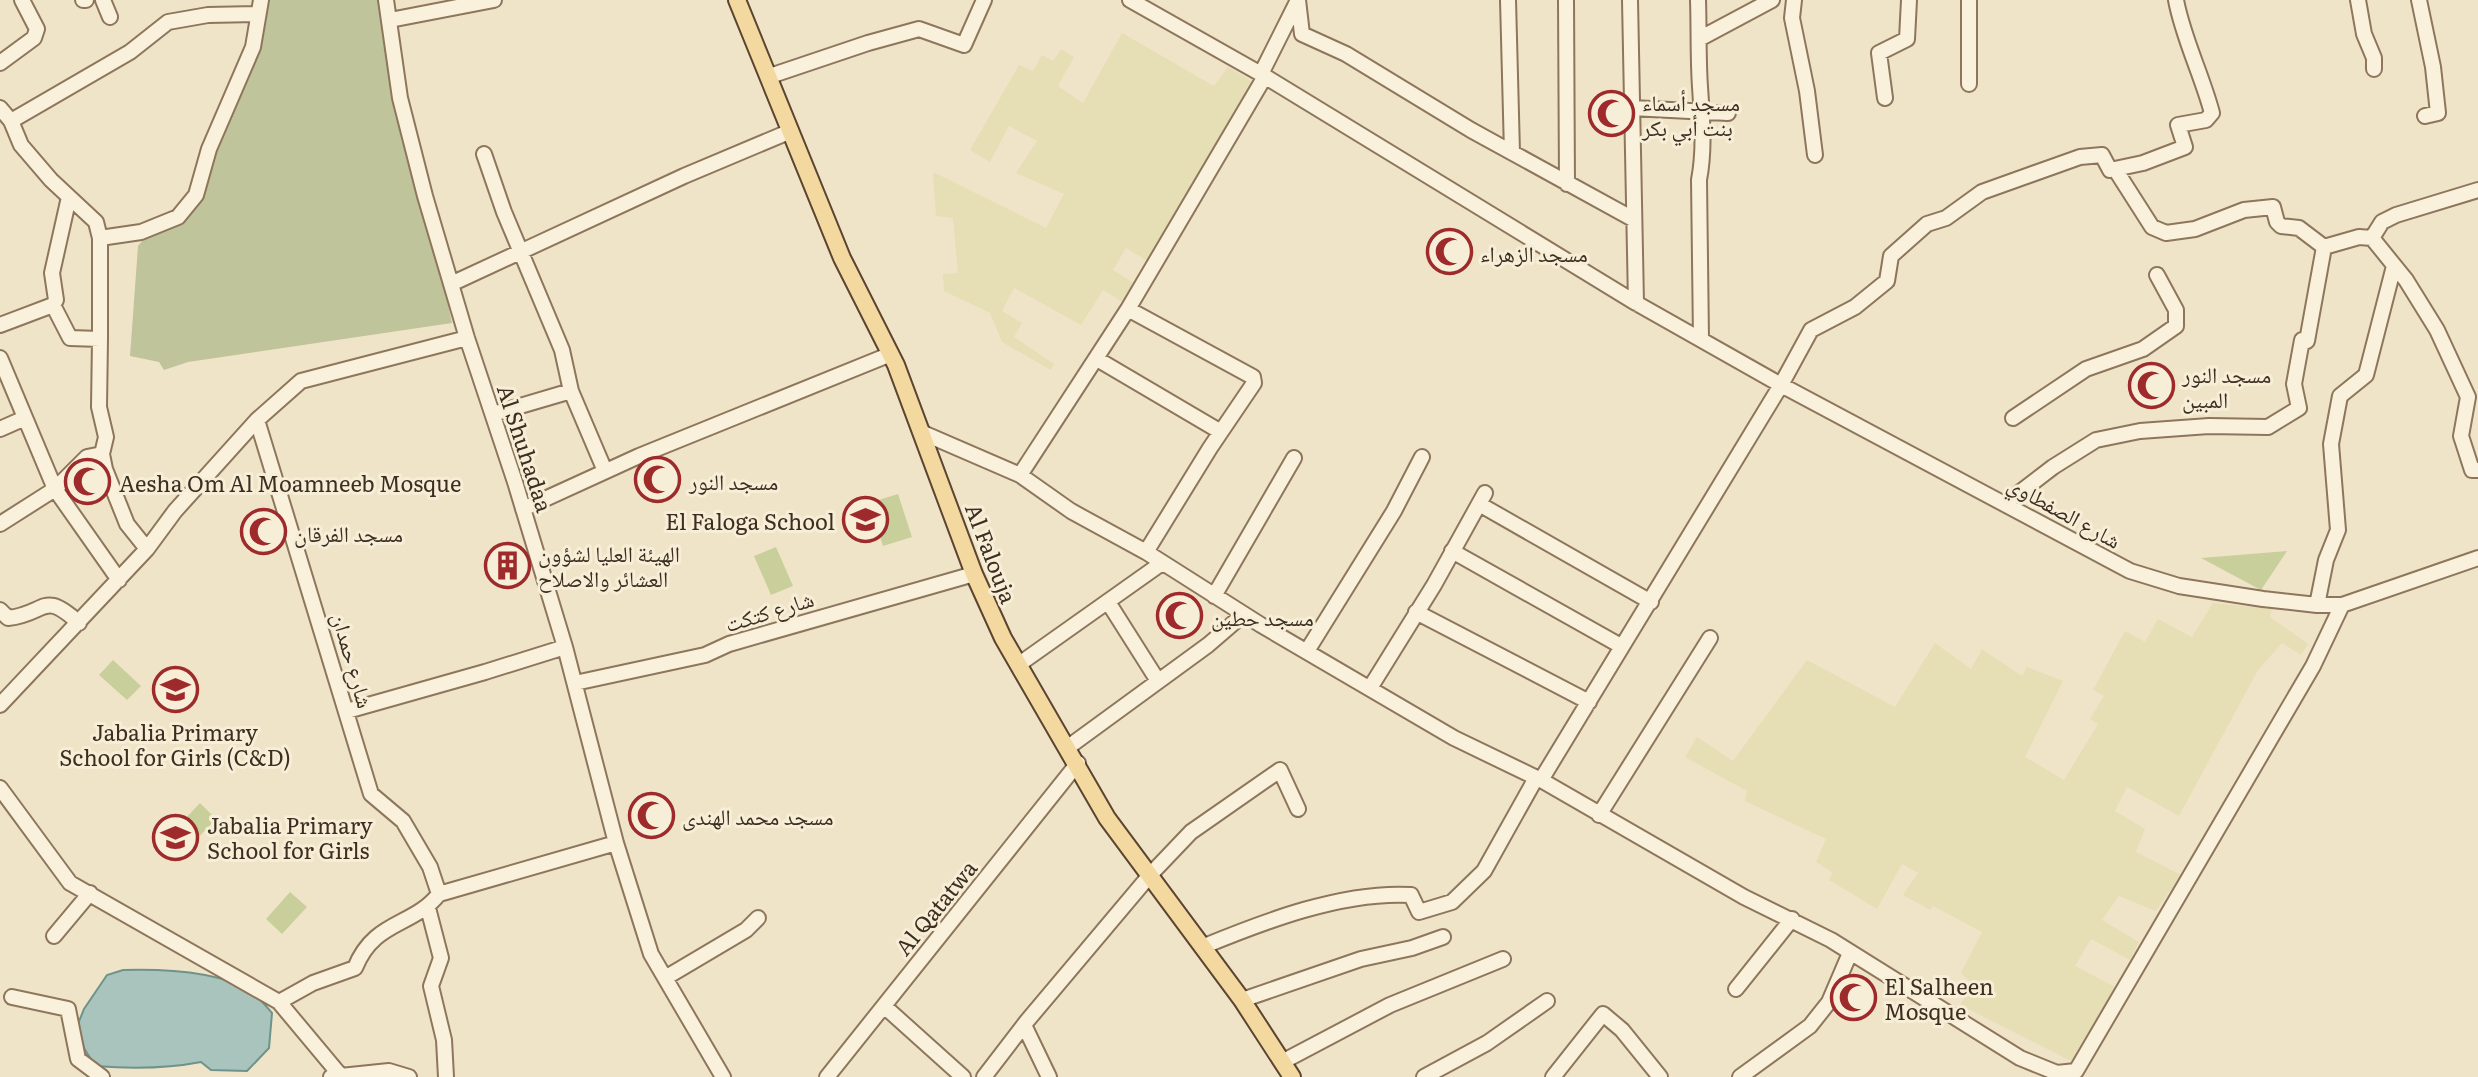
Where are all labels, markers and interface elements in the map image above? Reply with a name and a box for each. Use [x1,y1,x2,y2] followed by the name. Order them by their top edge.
[1641,85,1740,145] place label: مسجد أسماء بنت أبي بكر
[1587,90,1635,138] mosque icon: مسجد أسماء بنت أبي بكر
[1425,228,1473,276] mosque icon: مسجد الزهراء
[1480,236,1588,269] place label: مسجد الزهراء
[2181,357,2271,415] place label: مسجد النور المبين
[2127,362,2175,410] mosque icon: مسجد النور المبين
[490,380,562,516] street label: Al Shuhadaa
[634,456,682,504] mosque icon: مسجد النور
[64,458,112,506] mosque icon: Aesha Om Al Moamneeb Mosque
[688,464,778,497] place label: مسجد النور
[119,466,461,499] place label: Aesha Om Al Moamneeb Mosque
[2001,466,2128,558] street label: شارع الصفطاوي
[842,496,890,544] school or university icon: El Faloga School
[958,498,1026,608] street label: Al Falouja
[665,504,835,537] place label: El Faloga School
[239,508,287,556] mosque icon: مسجد الفرقان
[294,516,403,549] place label: مسجد الفرقان
[538,536,680,594] place label: الهيئة العليا لشؤون العشائر والاصلاح
[483,541,531,589] building icon: الهيئة العليا لشؤون العشائر والاصلاح
[720,581,818,639] street label: شارع كتكت
[1156,592,1204,640] mosque icon: مسجد حطين
[1211,600,1314,633] place label: مسجد حطين
[325,608,383,712] street label: شارع حمدان
[151,666,199,714] school or university icon: Jabalia Primary School for Girls (C&D)
[59,715,291,773] place label: Jabalia Primary School for Girls (C&D)
[627,791,675,839] mosque icon: مسجد محمد الهندى
[682,799,833,832] place label: مسجد محمد الهندى
[207,808,373,866] place label: Jabalia Primary School for Girls
[152,813,200,861] school or university icon: Jabalia Primary School for Girls
[886,852,984,962] street label: Al Qatatwa
[1884,969,1993,1027] place label: El Salheen Mosque
[1829,974,1877,1022] mosque icon: El Salheen Mosque

